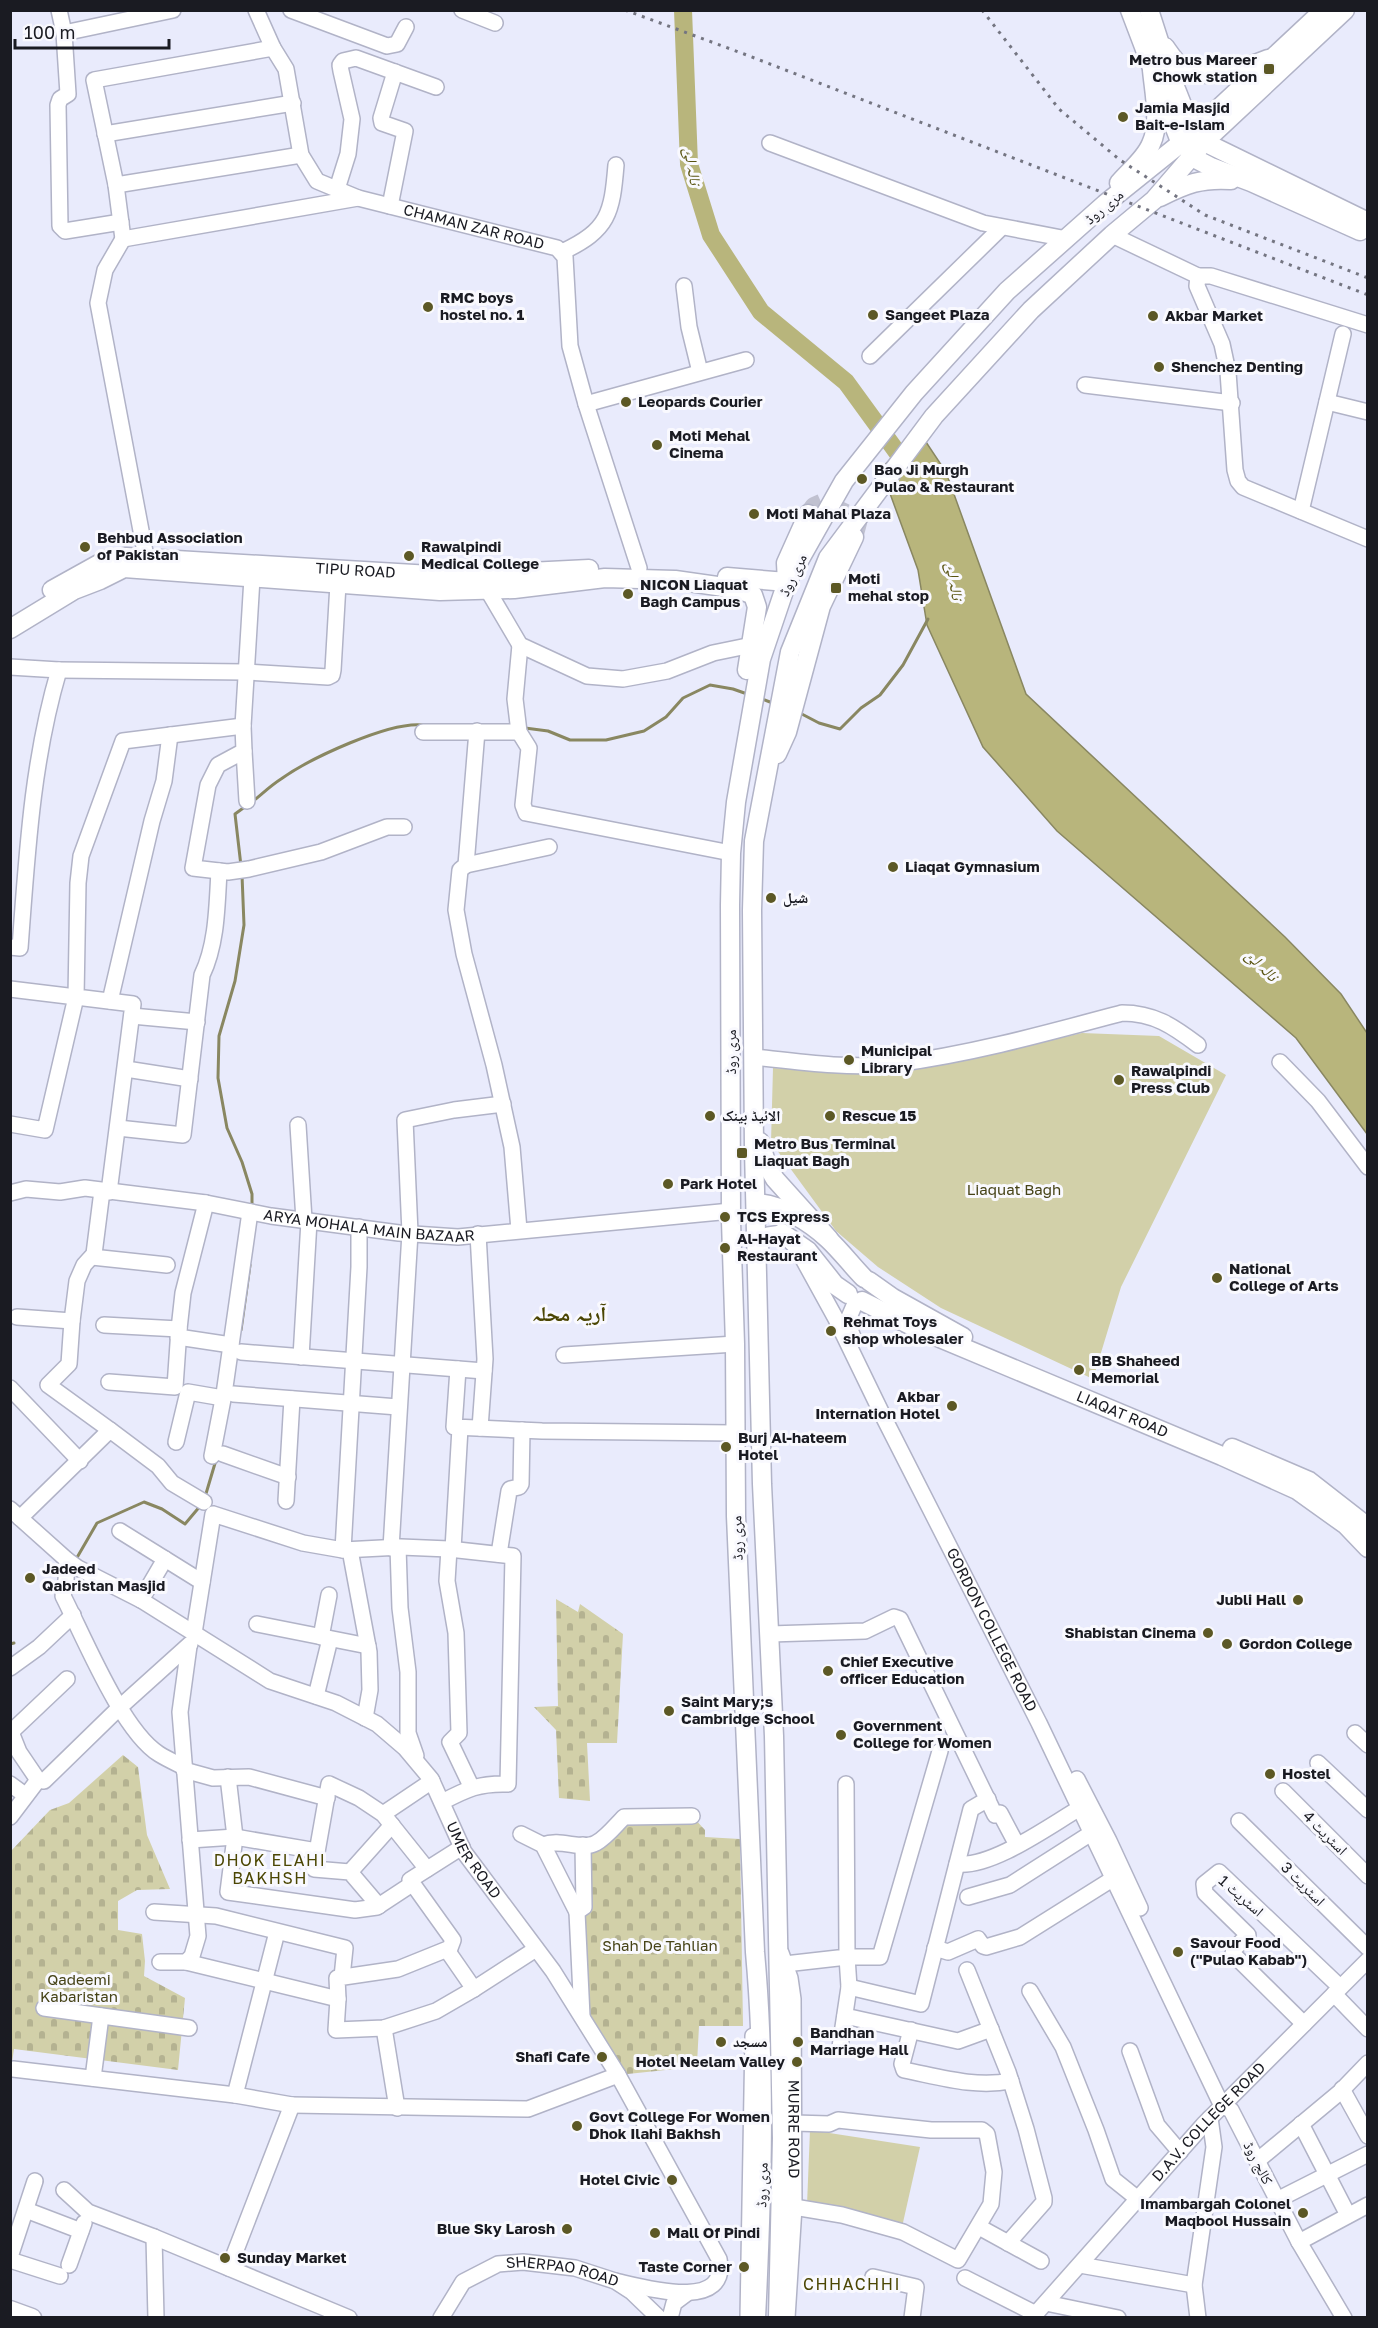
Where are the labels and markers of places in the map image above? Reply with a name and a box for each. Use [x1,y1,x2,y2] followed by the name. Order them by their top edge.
[1129,50,1257,85] place label: Metro bus Mareer Chowk station
[1262,62,1276,76] marker: Metro bus Mareer Chowk station
[1135,98,1230,133] place label: Jamia Masjid Bait-e-Islam
[1116,110,1130,124] marker: Jamia Masjid Bait-e-Islam
[440,288,524,323] place label: RMC boys hostel no. 1
[421,300,435,314] marker: RMC boys hostel no. 1
[885,305,990,323] place label: Sangeet Plaza
[1165,306,1263,324] place label: Akbar Market
[866,308,880,322] marker: Sangeet Plaza
[1146,309,1160,323] marker: Akbar Market
[1171,357,1303,375] place label: Shenchez Denting
[1152,360,1166,374] marker: Shenchez Denting
[638,392,763,410] place label: Leopards Courier
[619,395,633,409] marker: Leopards Courier
[669,426,750,461] place label: Moti Mehal Cinema
[650,438,664,452] marker: Moti Mehal Cinema
[874,460,1014,495] place label: Bao Ji Murgh Pulao & Restaurant
[855,472,869,486] marker: Bao Ji Murgh Pulao & Restaurant
[766,504,891,522] place label: Moti Mahal Plaza
[747,507,761,521] marker: Moti Mahal Plaza
[97,528,243,563] place label: Behbud Association of Pakistan
[421,537,539,572] place label: Rawalpindi Medical College
[78,540,92,554] marker: Behbud Association of Pakistan
[402,549,416,563] marker: Rawalpindi Medical College
[848,569,929,604] place label: Moti mehal stop
[640,575,748,610] place label: NICON Liaquat Bagh Campus
[829,581,843,595] marker: Moti mehal stop
[621,587,635,601] marker: NICON Liaquat Bagh Campus
[905,857,1040,875] place label: Liaqat Gymnasium
[886,860,900,874] marker: Liaqat Gymnasium
[783,888,808,907] place label: شیل
[764,891,778,905] marker: شیل
[861,1041,932,1076] place label: Municipal Library
[842,1053,856,1067] marker: Municipal Library
[1131,1061,1211,1096] place label: Rawalpindi Press Club
[1112,1073,1126,1087] marker: Rawalpindi Press Club
[722,1106,780,1125] place label: الائیڈ بینک
[842,1106,916,1124] place label: Rescue 15
[703,1109,717,1123] marker: الائیڈ بینک
[823,1109,837,1123] marker: Rescue 15
[754,1134,895,1169] place label: Metro Bus Terminal Liaquat Bagh
[735,1146,749,1160] marker: Metro Bus Terminal Liaquat Bagh
[680,1174,757,1192] place label: Park Hotel
[661,1177,675,1191] marker: Park Hotel
[737,1207,830,1225] place label: TCS Express
[718,1210,732,1224] marker: TCS Express
[737,1229,817,1264] place label: Al-Hayat Restaurant
[718,1241,732,1255] marker: Al-Hayat Restaurant
[1229,1259,1339,1294] place label: National College of Arts
[1210,1271,1224,1285] marker: National College of Arts
[843,1312,964,1347] place label: Rehmat Toys shop wholesaler
[824,1324,838,1338] marker: Rehmat Toys shop wholesaler
[1091,1351,1180,1386] place label: BB Shaheed Memorial
[1072,1363,1086,1377] marker: BB Shaheed Memorial
[815,1387,940,1422] place label: Akbar Internation Hotel
[945,1399,959,1413] marker: Akbar Internation Hotel
[738,1428,847,1463] place label: Burj Al-hateem Hotel
[719,1440,733,1454] marker: Burj Al-hateem Hotel
[42,1559,165,1594] place label: Jadeed Qabristan Masjid
[23,1571,37,1585] marker: Jadeed Qabristan Masjid
[1216,1590,1286,1608] place label: Jubli Hall
[1291,1593,1305,1607] marker: Jubli Hall
[1064,1623,1196,1641] place label: Shabistan Cinema
[1201,1626,1215,1640] marker: Shabistan Cinema
[1239,1634,1352,1652] place label: Gordon College
[1220,1637,1234,1651] marker: Gordon College
[840,1652,964,1687] place label: Chief Executive officer Education
[821,1664,835,1678] marker: Chief Executive officer Education
[681,1692,815,1727] place label: Saint Mary;s Cambridge School
[662,1704,676,1718] marker: Saint Mary;s Cambridge School
[853,1716,992,1751] place label: Government College for Women
[834,1728,848,1742] marker: Government College for Women
[1282,1764,1331,1782] place label: Hostel
[1263,1767,1277,1781] marker: Hostel
[1190,1933,1307,1968] place label: Savour Food ("Pulao Kabab")
[1171,1945,1185,1959] marker: Savour Food ("Pulao Kabab")
[810,2023,909,2058] place label: Bandhan Marriage Hall
[733,2032,768,2050] place label: مسجد
[714,2035,728,2049] marker: مسجد
[791,2035,805,2049] marker: Bandhan Marriage Hall
[515,2047,590,2065] place label: Shafi Cafe
[595,2050,609,2064] marker: Shafi Cafe
[635,2052,785,2070] place label: Hotel Neelam Valley
[790,2055,804,2069] marker: Hotel Neelam Valley
[589,2107,770,2142] place label: Govt College For Women Dhok Ilahi Bakhsh
[570,2119,584,2133] marker: Govt College For Women Dhok Ilahi Bakhsh
[580,2170,660,2188] place label: Hotel Civic
[665,2173,679,2187] marker: Hotel Civic
[1140,2194,1291,2229] place label: Imambargah Colonel Maqbool Hussain
[1296,2206,1310,2220] marker: Imambargah Colonel Maqbool Hussain
[437,2219,555,2237] place label: Blue Sky Larosh
[560,2222,574,2236] marker: Blue Sky Larosh
[667,2223,760,2241] place label: Mall Of Pindi
[648,2226,662,2240] marker: Mall Of Pindi
[237,2248,347,2266] place label: Sunday Market
[218,2251,232,2265] marker: Sunday Market
[639,2257,732,2275] place label: Taste Corner
[737,2260,751,2274] marker: Taste Corner

